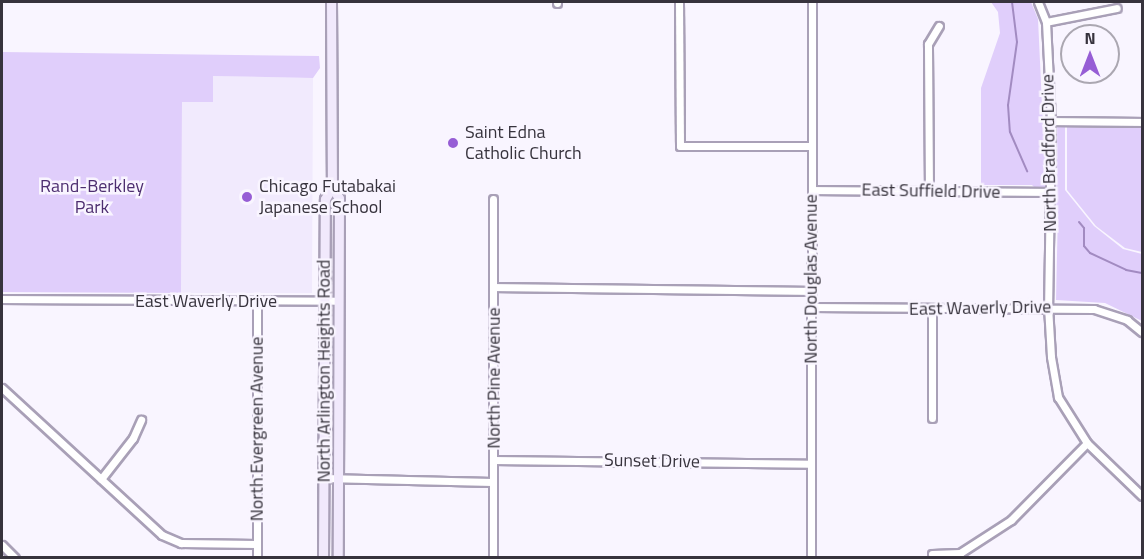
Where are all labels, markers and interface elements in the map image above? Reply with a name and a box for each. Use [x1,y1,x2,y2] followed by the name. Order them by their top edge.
[1060,24,1120,84] north arrow
[1084,26,1096,50] text: N
[1037,74,1061,232] street label: North Bradford Drive
[465,122,582,164] place label: Saint Edna Catholic Church
[446,136,460,150] marker: Saint Edna Catholic Church
[40,176,144,219] park label: Rand-Berkley Park
[259,176,396,219] place label: Chicago Futabakai Japanese School
[861,179,1001,203] street label: East Suffield Drive
[240,190,254,204] marker: Chicago Futabakai Japanese School
[800,194,822,364] street label: North Douglas Avenue
[313,260,335,482] street label: North Arlington Heights Road
[135,290,277,312] street label: East Waverly Drive
[909,296,1051,320] street label: East Waverly Drive
[483,307,505,449] street label: North Pine Avenue
[246,337,268,521] street label: North Evergreen Avenue
[604,449,700,473] street label: Sunset Drive

